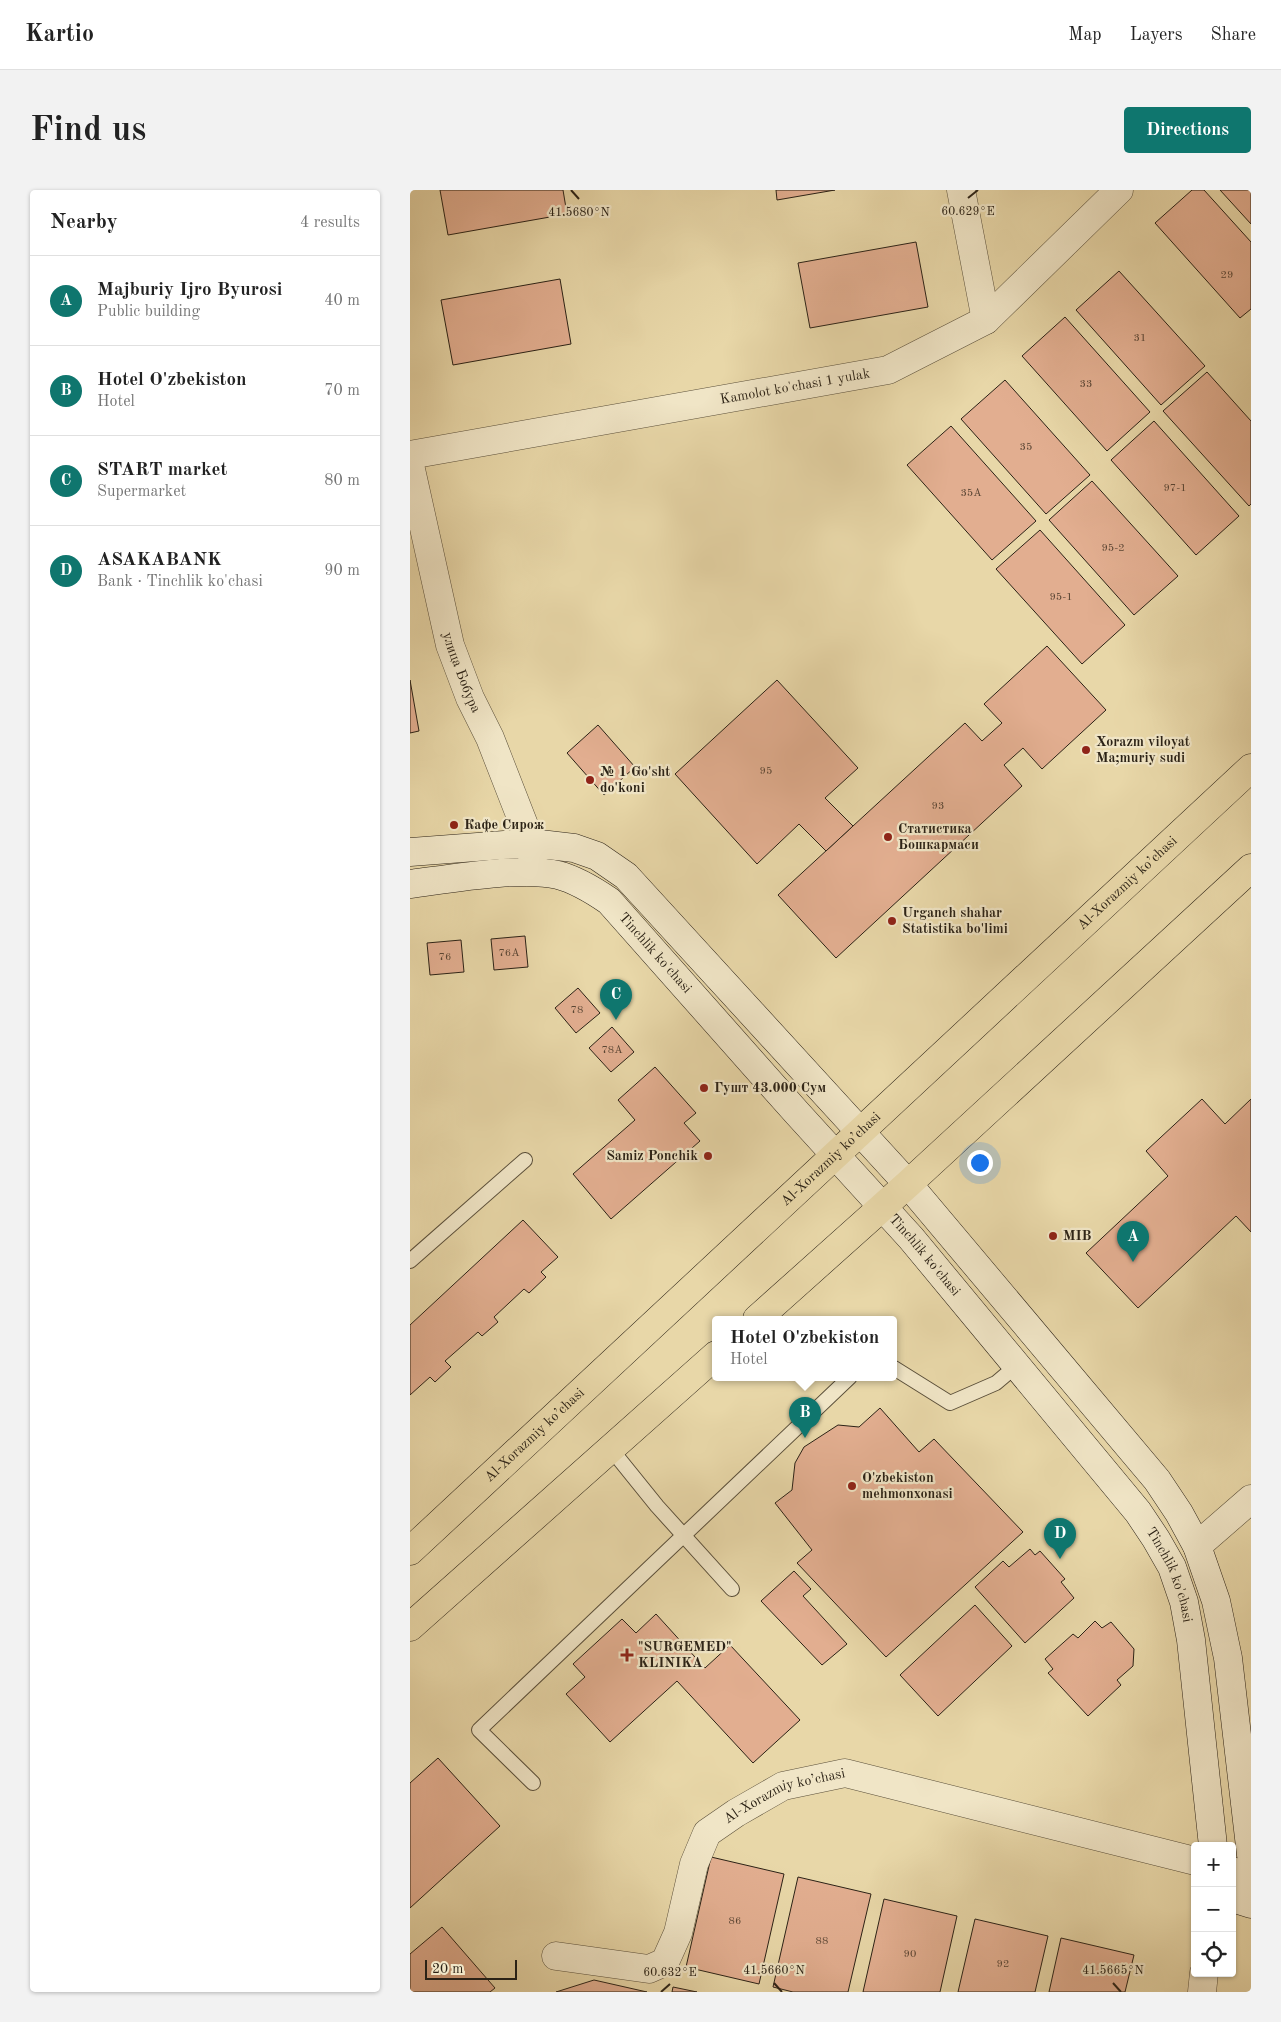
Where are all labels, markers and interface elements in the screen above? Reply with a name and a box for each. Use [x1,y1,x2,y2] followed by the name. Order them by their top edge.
[25,23,94,47] text: Kartio
[1068,26,1102,44] text: Map
[1130,26,1182,44] text: Layers
[1210,26,1256,44] text: Share
[1124,107,1251,153] button: Directions
[30,113,146,148] text: Find us
[548,206,610,219] text: 41.5680°N
[941,206,995,218] text: 60.629°E
[50,212,118,233] text: Nearby
[300,215,360,231] text: 4 results
[1221,270,1233,281] house number: 29
[97,281,282,300] text: Majburiy Ijro Byurosi
[60,293,72,309] text: A
[324,293,360,309] text: 40 m
[97,304,200,320] text: Public building
[1134,333,1146,344] house number: 31
[719,366,871,407] street label: Kamolot ko'chasi 1 yulak
[97,371,247,390] text: Hotel O'zbekiston
[1080,379,1092,390] house number: 33
[60,383,72,399] text: B
[324,383,360,399] text: 70 m
[97,394,135,410] text: Hotel
[1020,442,1032,453] house number: 35
[97,461,227,480] text: START market
[61,473,71,489] text: C
[324,473,360,489] text: 80 m
[1163,483,1187,494] house number: 97-1
[97,484,186,500] text: Supermarket
[960,488,982,499] house number: 35А
[1101,543,1125,554] house number: 95-2
[97,551,222,570] text: ASAKABANK
[60,563,72,579] text: D
[324,563,360,579] text: 90 m
[97,574,263,590] text: Bank · Tinchlik ko'chasi
[1049,592,1073,603] house number: 95-1
[440,631,483,715] street label: улица Бобура
[1096,735,1190,765] place label: Xorazm viloyat Ma;muriy sudi
[1080,744,1092,756] marker: Xorazm viloyat Ma;muriy sudi
[600,765,670,795] place label: № 1 Go'sht do'koni
[760,766,772,777] house number: 95
[584,774,596,786] marker: № 1 Go'sht do'koni
[932,801,944,812] house number: 93
[464,818,544,833] place label: Кафе Сирож
[448,819,460,831] marker: Кафе Сирож
[898,822,979,852] place label: Статистика Бошкармаси
[882,831,894,843] marker: Статистика Бошкармаси
[1075,833,1180,933] street label: Al-Xorazmiy ko’chasi
[902,906,1008,936] place label: Urganch shahar Statistika bo'limi
[616,910,694,996] street label: Tinchlik ko'chasi
[886,915,898,927] marker: Urganch shahar Statistika bo'limi
[498,948,520,959] house number: 76A
[439,952,451,963] house number: 76
[600,979,632,1020] pin: C
[571,1005,583,1016] house number: 78
[601,1045,623,1056] house number: 78A
[714,1081,826,1095] place label: Гушт 43.000 Сум
[698,1082,710,1094] marker: Гушт 43.000 Сум
[778,1109,884,1209] street label: Al-Xorazmiy ko’chasi
[606,1149,698,1163] place label: Samiz Ponchik
[702,1150,714,1162] marker: Samiz Ponchik
[967,1150,993,1176] your location
[886,1212,963,1299] street label: Tinchlik ko'chasi
[1117,1221,1149,1262] pin: A
[1063,1229,1092,1243] place label: MIB
[1047,1230,1059,1242] marker: MIB
[712,1316,897,1381] popup
[730,1329,879,1348] text: Hotel O'zbekiston
[730,1352,768,1368] text: Hotel
[482,1385,587,1485] street label: Al-Xorazmiy ko’chasi
[789,1397,821,1438] pin: B
[862,1471,953,1501] place label: O'zbekiston mehmonxonasi
[846,1480,858,1492] marker: O'zbekiston mehmonxonasi
[1044,1518,1076,1559] pin: D
[1143,1525,1195,1624] street label: Tinchlik ko'chasi
[638,1640,732,1670] place label: "SURGEMED" KLINIKA
[620,1648,634,1662] marker: "SURGEMED" KLINIKA
[721,1766,847,1826] street label: Al-Xorazmiy ko’chasi
[1191,1842,1236,1977] map controls
[1191,1842,1236,1887] button: +
[1191,1887,1236,1932] button: −
[729,1916,741,1927] house number: 86
[1191,1932,1236,1977] button: locate
[816,1936,828,1947] house number: 88
[904,1949,916,1960] house number: 90
[425,1957,518,1980] scale bar
[997,1959,1009,1970] house number: 92
[432,1962,463,1976] text: 20 m
[743,1964,805,1977] text: 41.5660°N
[1082,1964,1144,1977] text: 41.5665°N
[643,1967,697,1979] text: 60.632°E

